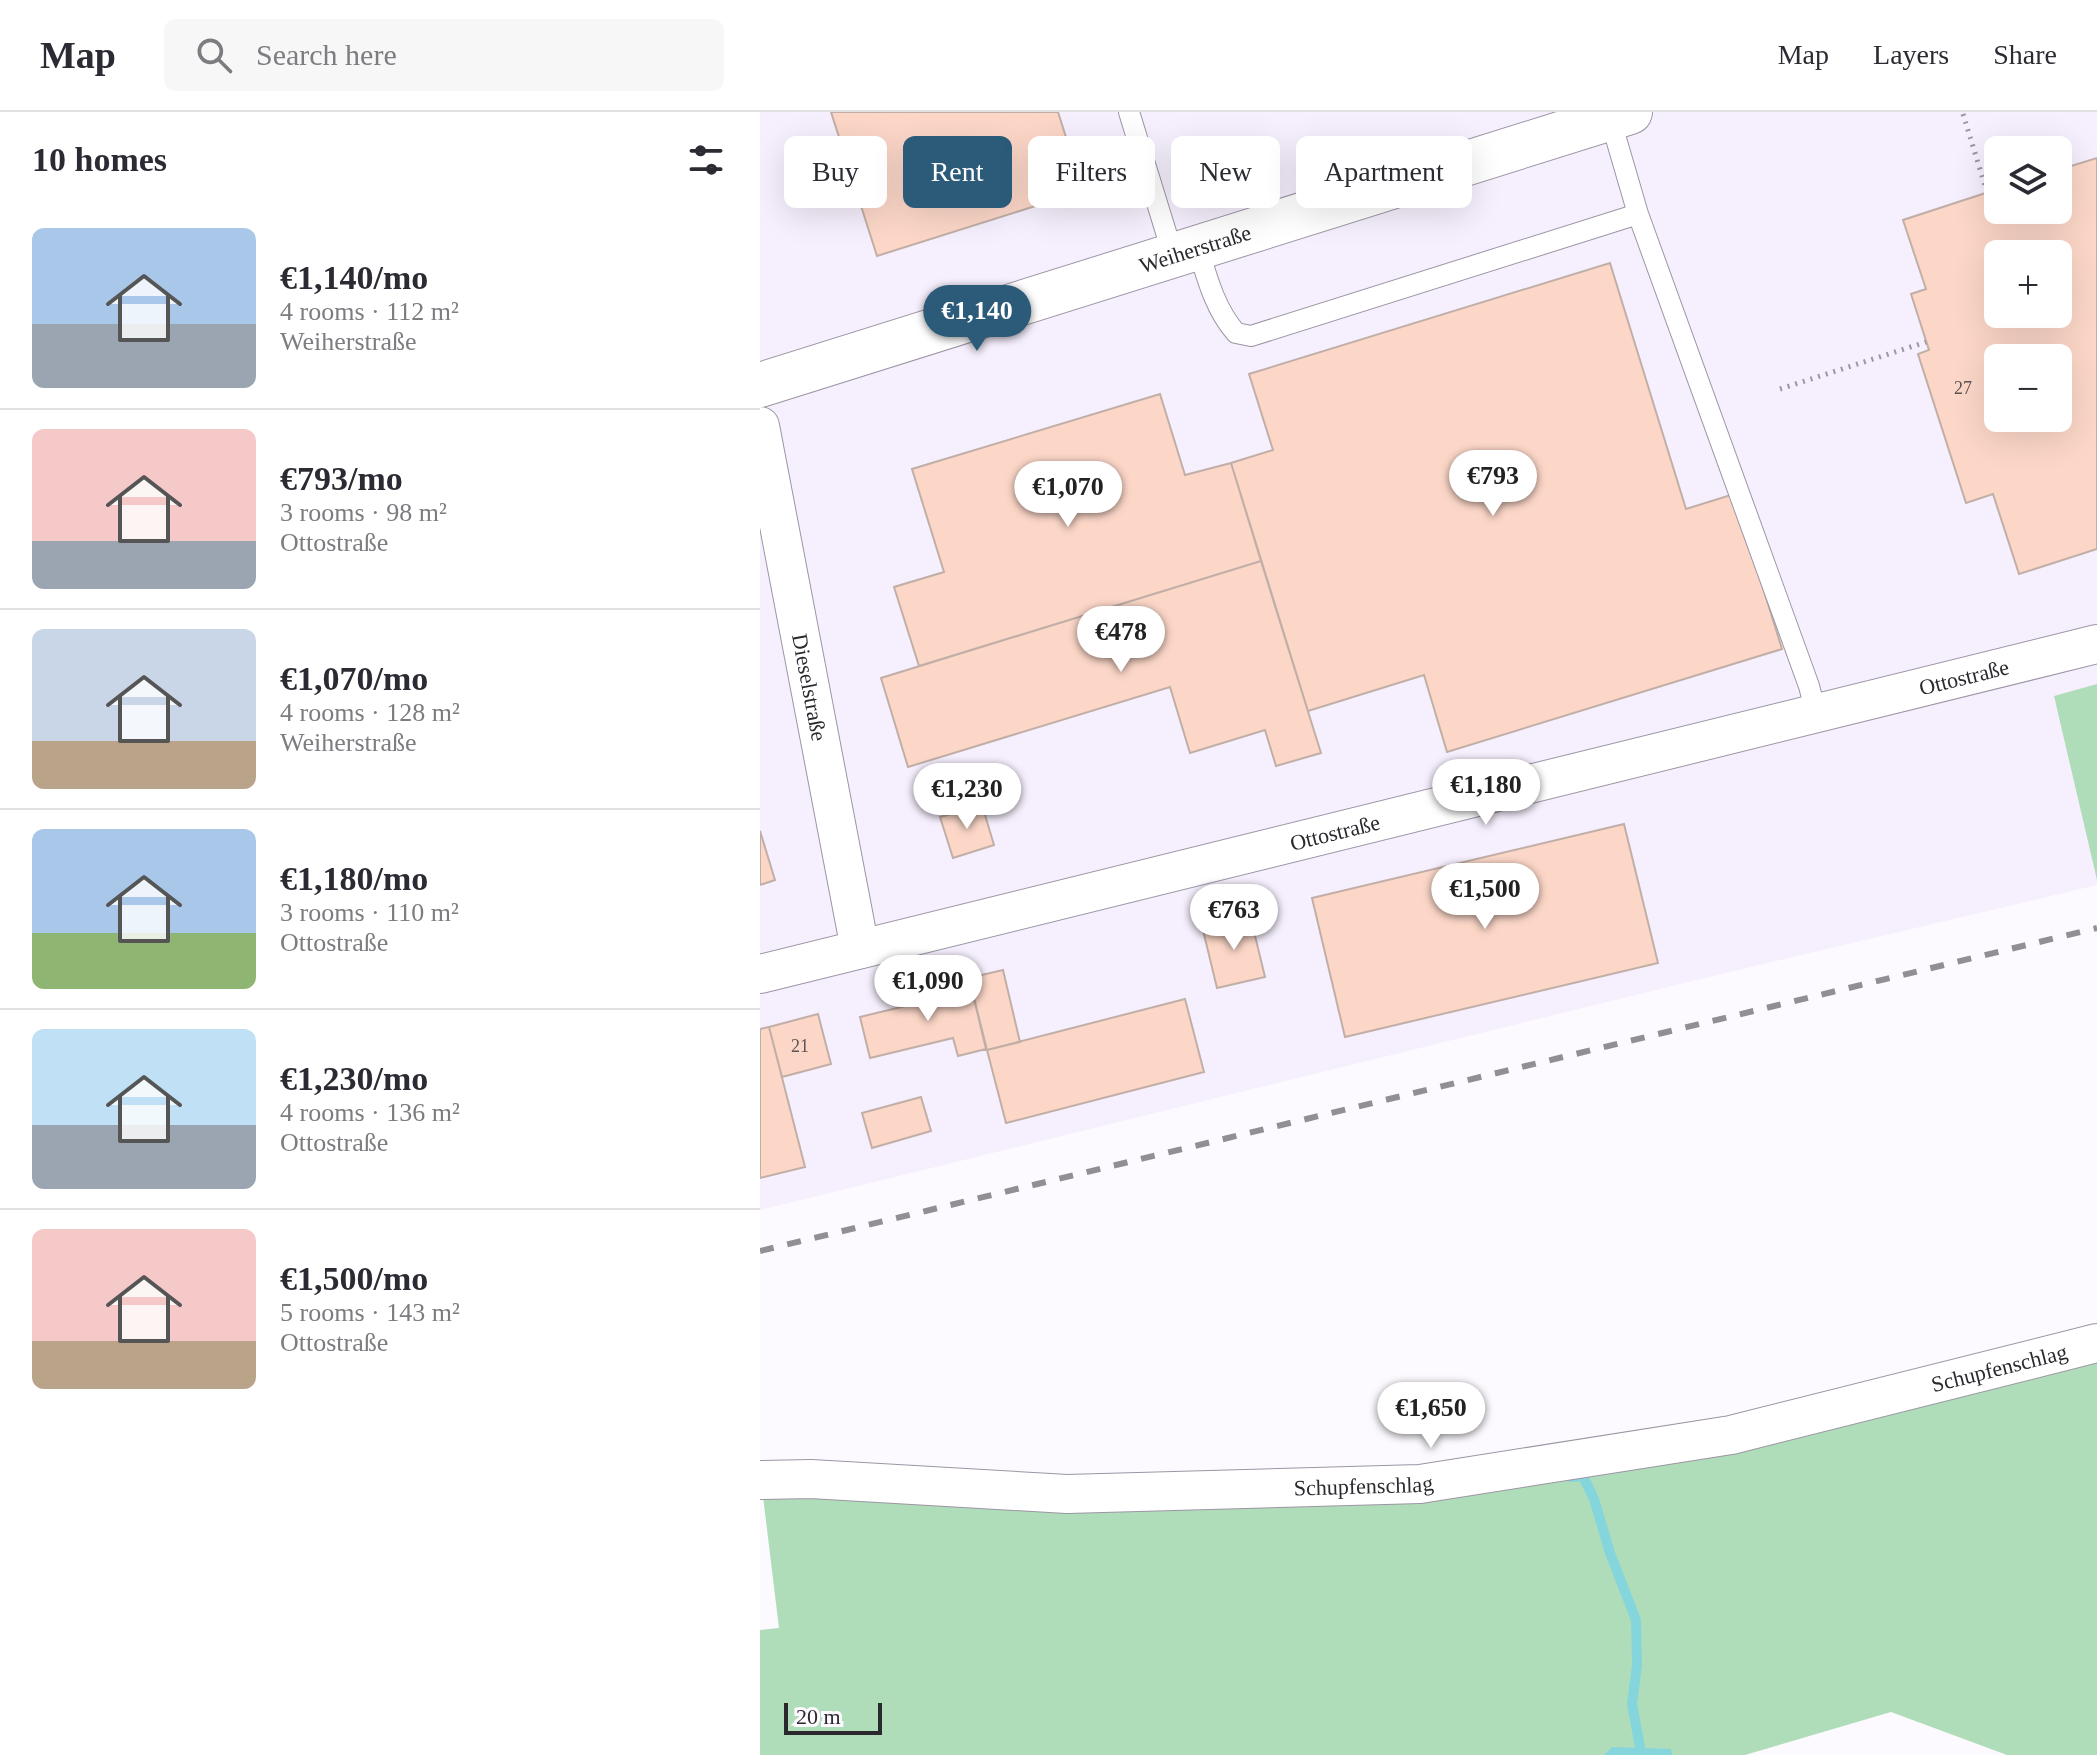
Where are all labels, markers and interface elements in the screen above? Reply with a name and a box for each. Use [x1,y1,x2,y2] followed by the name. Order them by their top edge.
[164,19,724,91] search box
[192,33,236,77] icon: search
[40,34,116,76] text: Map
[256,38,397,71] text: Search here
[1778,39,1829,70] text: Map
[1873,39,1949,70] text: Layers
[1993,39,2057,70] text: Share
[784,136,887,208] chip: Buy
[903,136,1012,208] chip: Rent
[1028,136,1155,208] chip: Filters
[1171,136,1280,208] chip: New
[1296,136,1472,208] chip: Apartment
[1984,136,2072,432] map controls
[1984,136,2072,224] button: layers
[684,138,728,182] icon: filters
[32,141,167,178] text: 10 homes
[1136,219,1254,278] street label: Weiherstraße
[1984,240,2072,328] button: +
[280,259,428,296] text: €1,140/mo
[96,260,192,356] icon: home
[912,285,1042,353] pin: €1,140
[941,296,1013,325] text: €1,140
[280,297,459,326] text: 4 rooms · 112 m²
[280,327,417,356] text: Weiherstraße
[1984,344,2072,432] button: −
[1954,378,1972,398] house number: 27
[1446,450,1540,518] pin: €793
[280,460,403,497] text: €793/mo
[96,461,192,557] icon: home
[1003,461,1133,529] pin: €1,070
[1467,461,1519,490] text: €793
[1032,472,1104,501] text: €1,070
[280,498,447,527] text: 3 rooms · 98 m²
[280,528,388,557] text: Ottostraße
[1074,606,1168,674] pin: €478
[1095,617,1147,646] text: €478
[787,631,832,743] street label: Dieselstraße
[1916,654,2011,700] street label: Ottostraße
[280,660,428,697] text: €1,070/mo
[96,661,192,757] icon: home
[280,698,460,727] text: 4 rooms · 128 m²
[280,728,417,757] text: Weiherstraße
[1421,759,1551,827] pin: €1,180
[902,763,1032,831] pin: €1,230
[1450,770,1522,799] text: €1,180
[931,774,1003,803] text: €1,230
[1287,809,1382,855] street label: Ottostraße
[280,860,428,897] text: €1,180/mo
[96,861,192,957] icon: home
[1420,863,1550,931] pin: €1,500
[1449,874,1521,903] text: €1,500
[1187,884,1281,952] pin: €763
[1208,895,1260,924] text: €763
[280,898,459,927] text: 3 rooms · 110 m²
[280,928,388,957] text: Ottostraße
[863,955,993,1023] pin: €1,090
[892,966,964,995] text: €1,090
[791,1036,809,1056] house number: 21
[280,1060,428,1097] text: €1,230/mo
[96,1061,192,1157] icon: home
[280,1098,460,1127] text: 4 rooms · 136 m²
[280,1128,388,1157] text: Ottostraße
[280,1260,428,1297] text: €1,500/mo
[96,1261,192,1357] icon: home
[280,1298,460,1327] text: 5 rooms · 143 m²
[280,1328,388,1357] text: Ottostraße
[1929,1338,2070,1397] street label: Schupfenschlag
[1366,1382,1496,1450] pin: €1,650
[1395,1393,1467,1422] text: €1,650
[1293,1470,1435,1500] street label: Schupfenschlag
[784,1699,882,1735] scale bar
[796,1704,841,1729] text: 20 m

